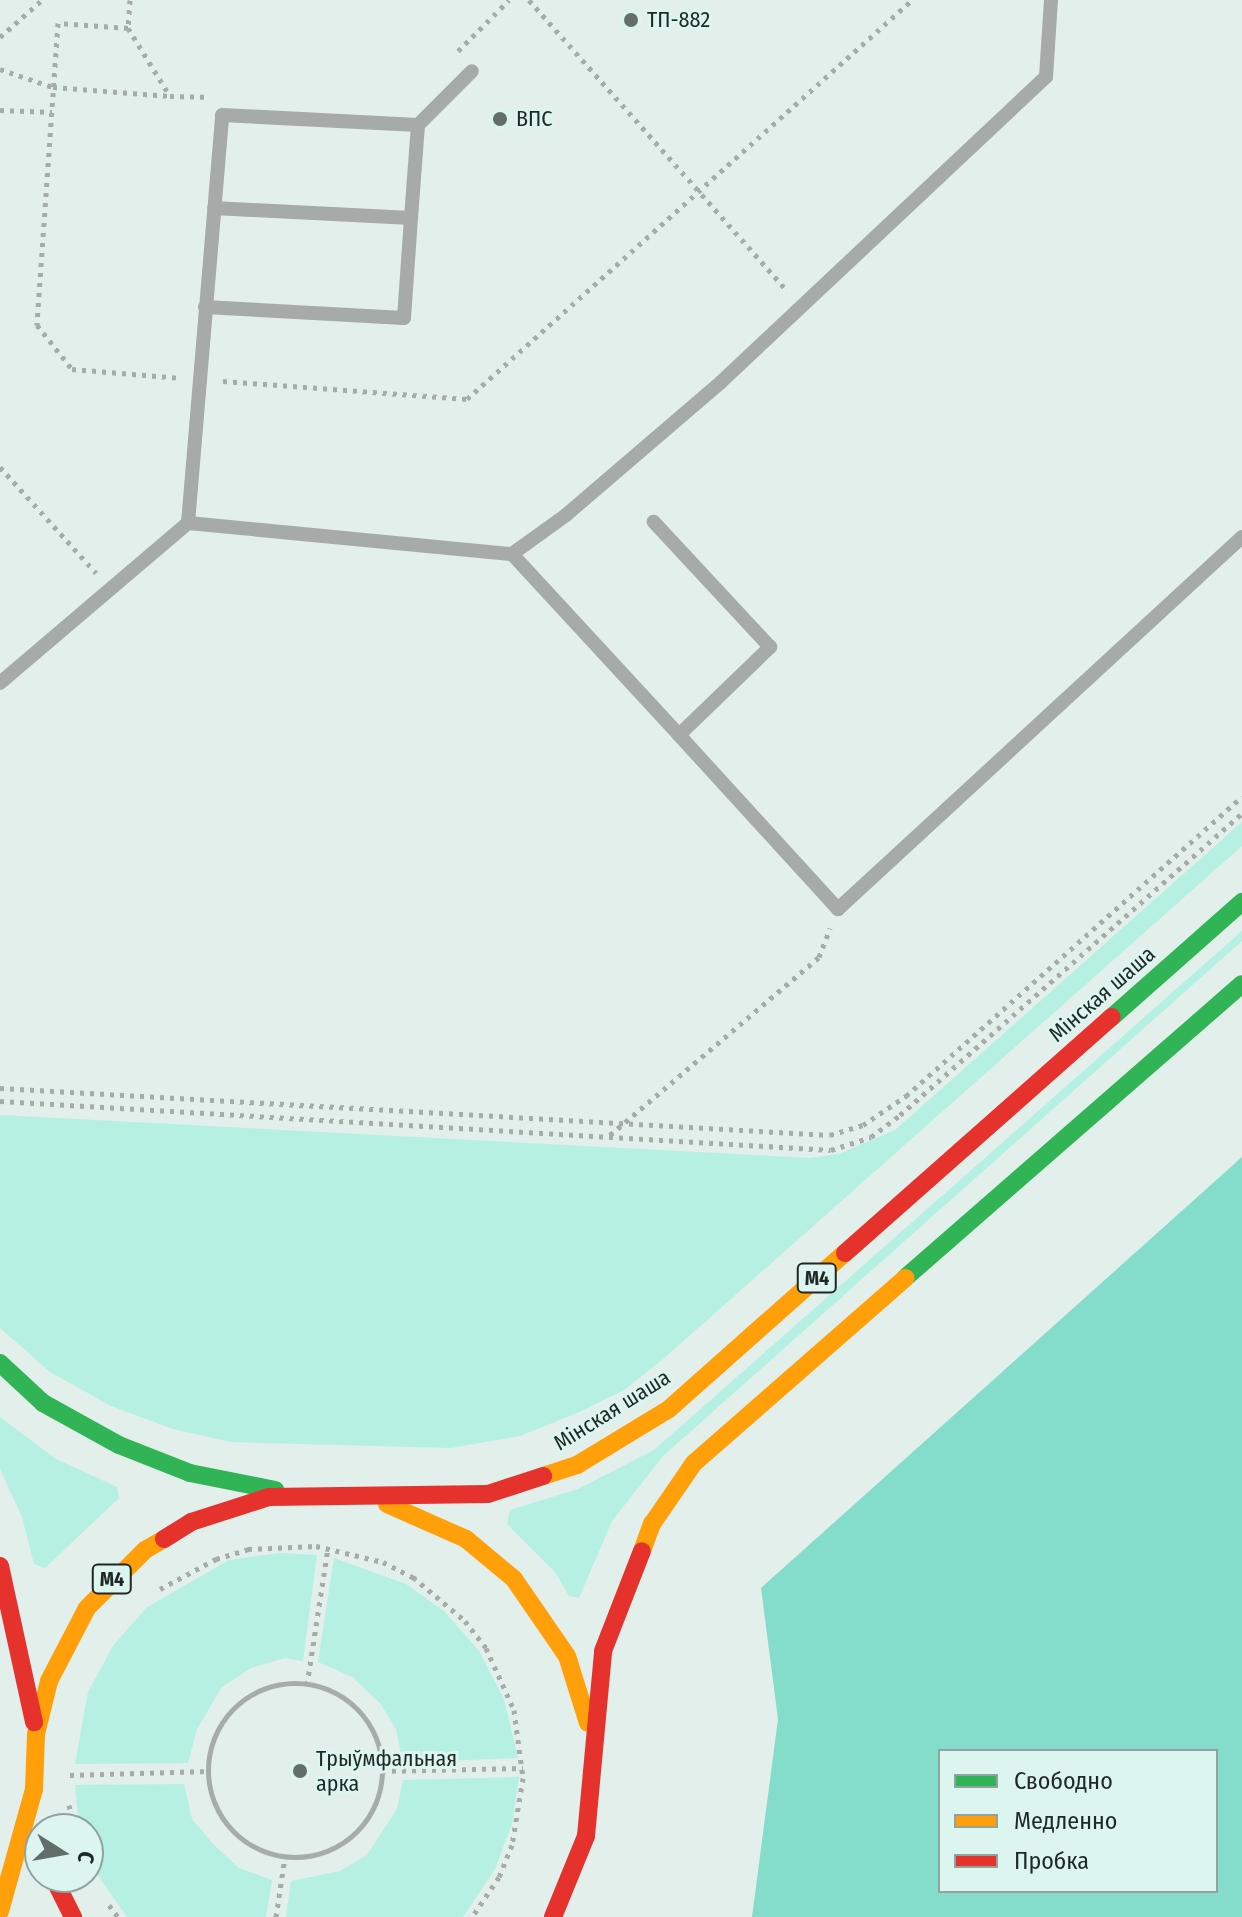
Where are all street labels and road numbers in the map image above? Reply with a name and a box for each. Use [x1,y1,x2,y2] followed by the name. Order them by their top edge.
[1043,941,1161,1047] street label: Мінская шаша
[795,1262,839,1294] road number: М4
[549,1364,675,1456] street label: Мінская шаша
[90,1563,134,1595] road number: М4

